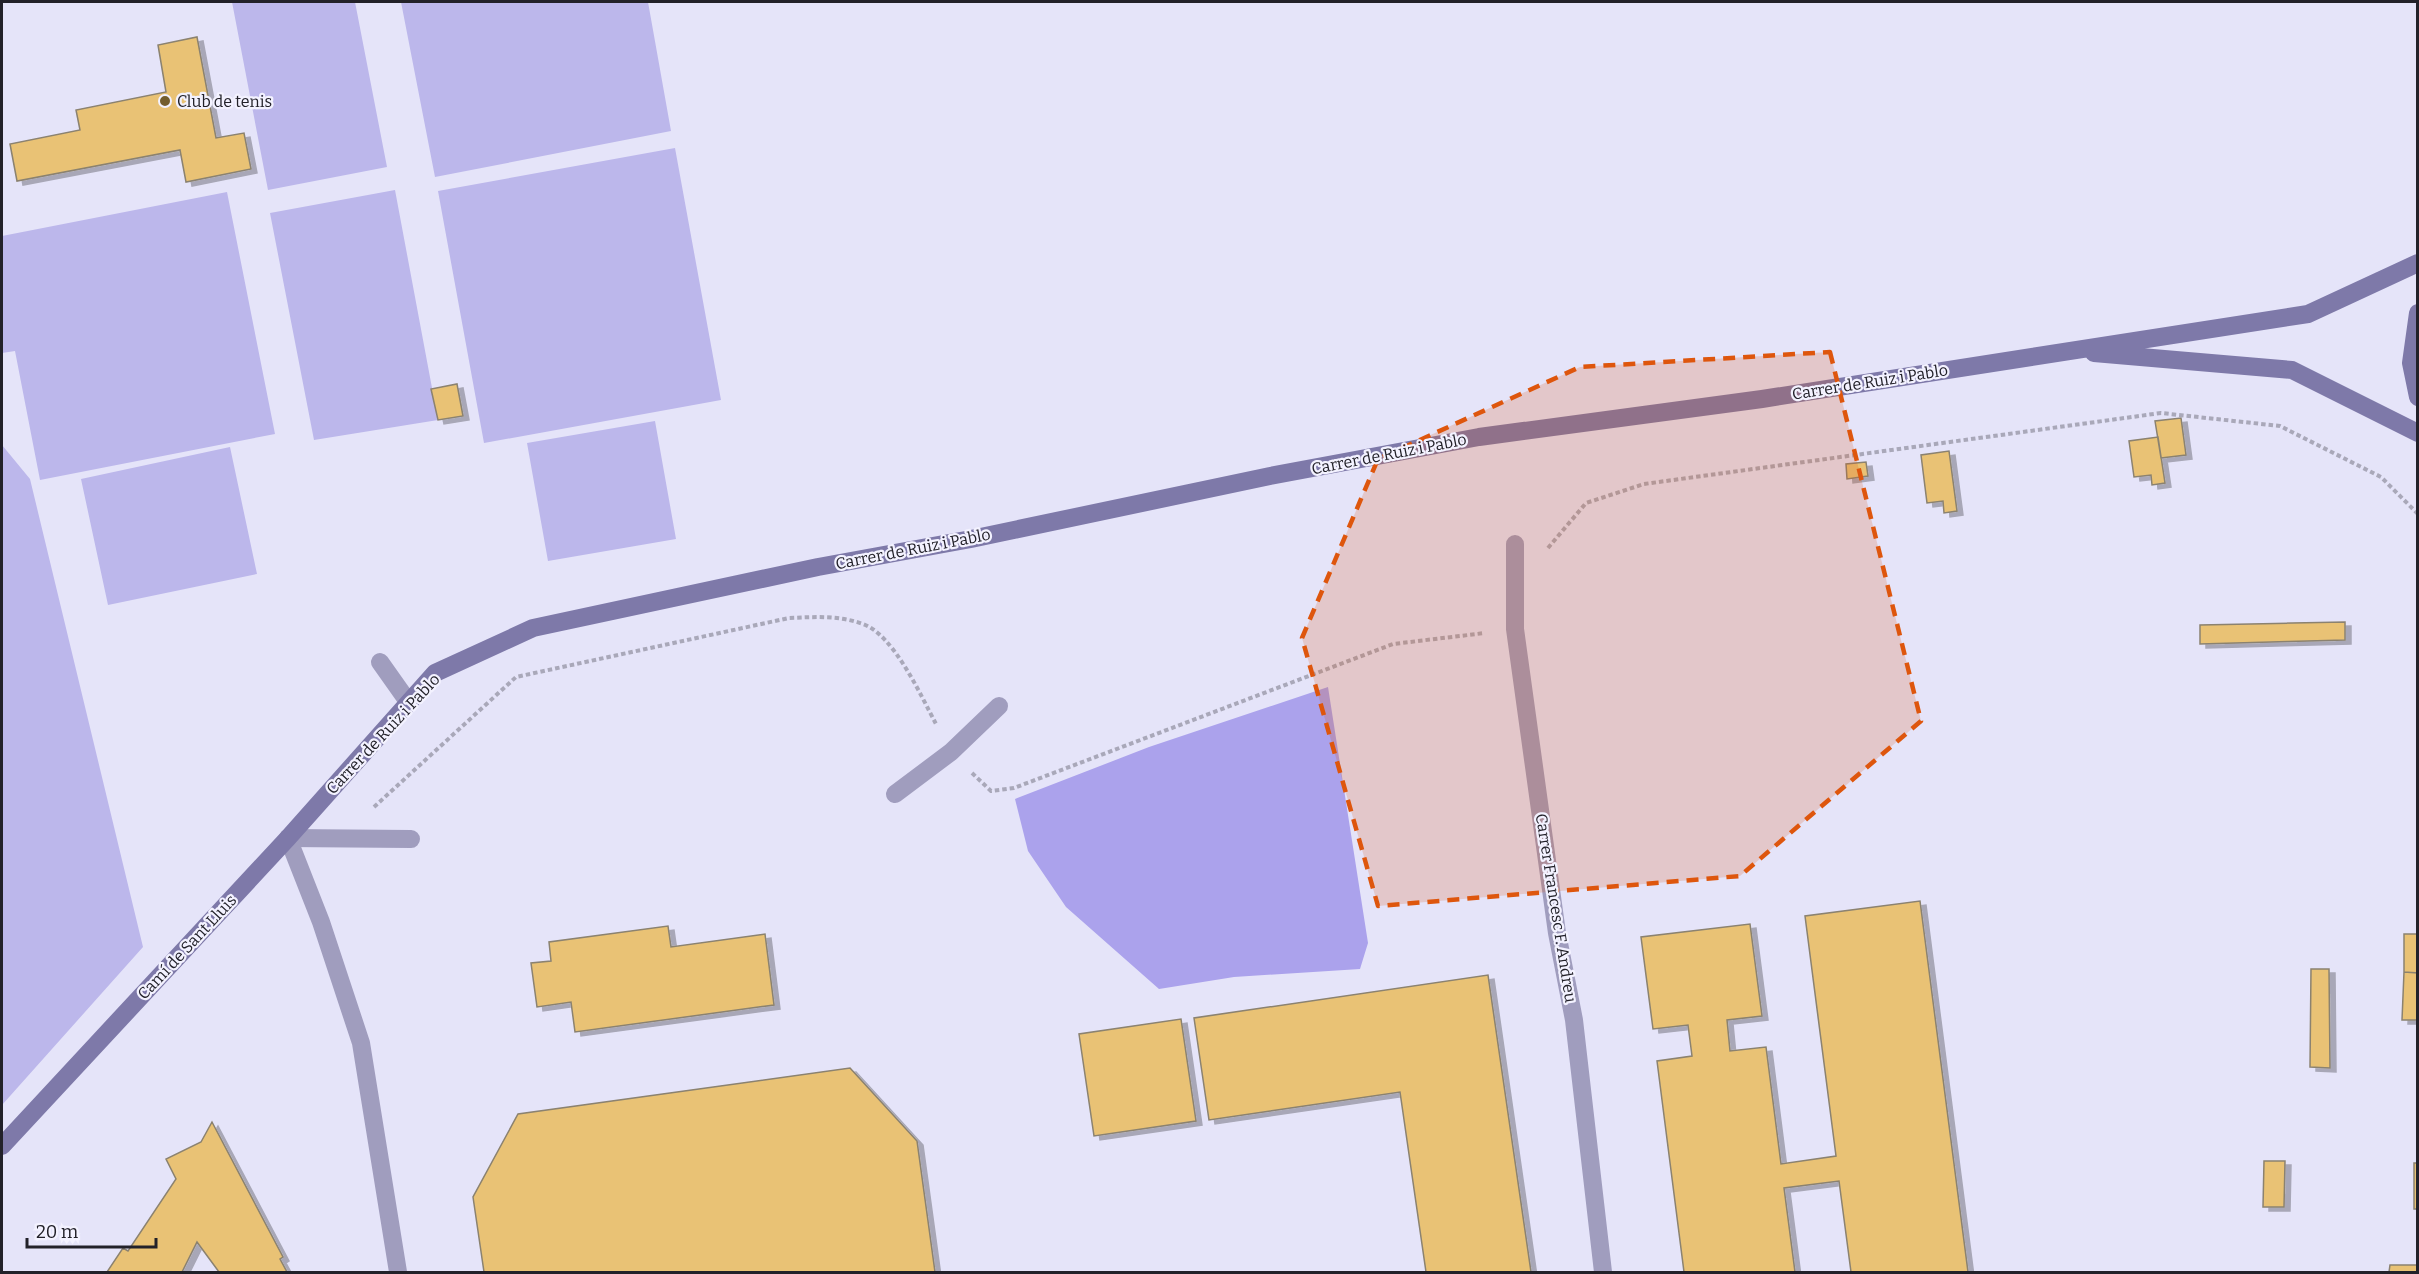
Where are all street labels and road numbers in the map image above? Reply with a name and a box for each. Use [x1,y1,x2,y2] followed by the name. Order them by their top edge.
[1791,360,1949,404] street label: Carrer de Ruiz i Pablo
[1310,430,1468,478] street label: Carrer de Ruiz i Pablo
[834,525,992,573] street label: Carrer de Ruiz i Pablo
[322,670,444,798] street label: Carrer de Ruiz i Pablo
[1532,812,1580,1004] street label: Carrer Francesc F. Andreu
[134,891,240,1003] street label: Camí de Sant Lluis

